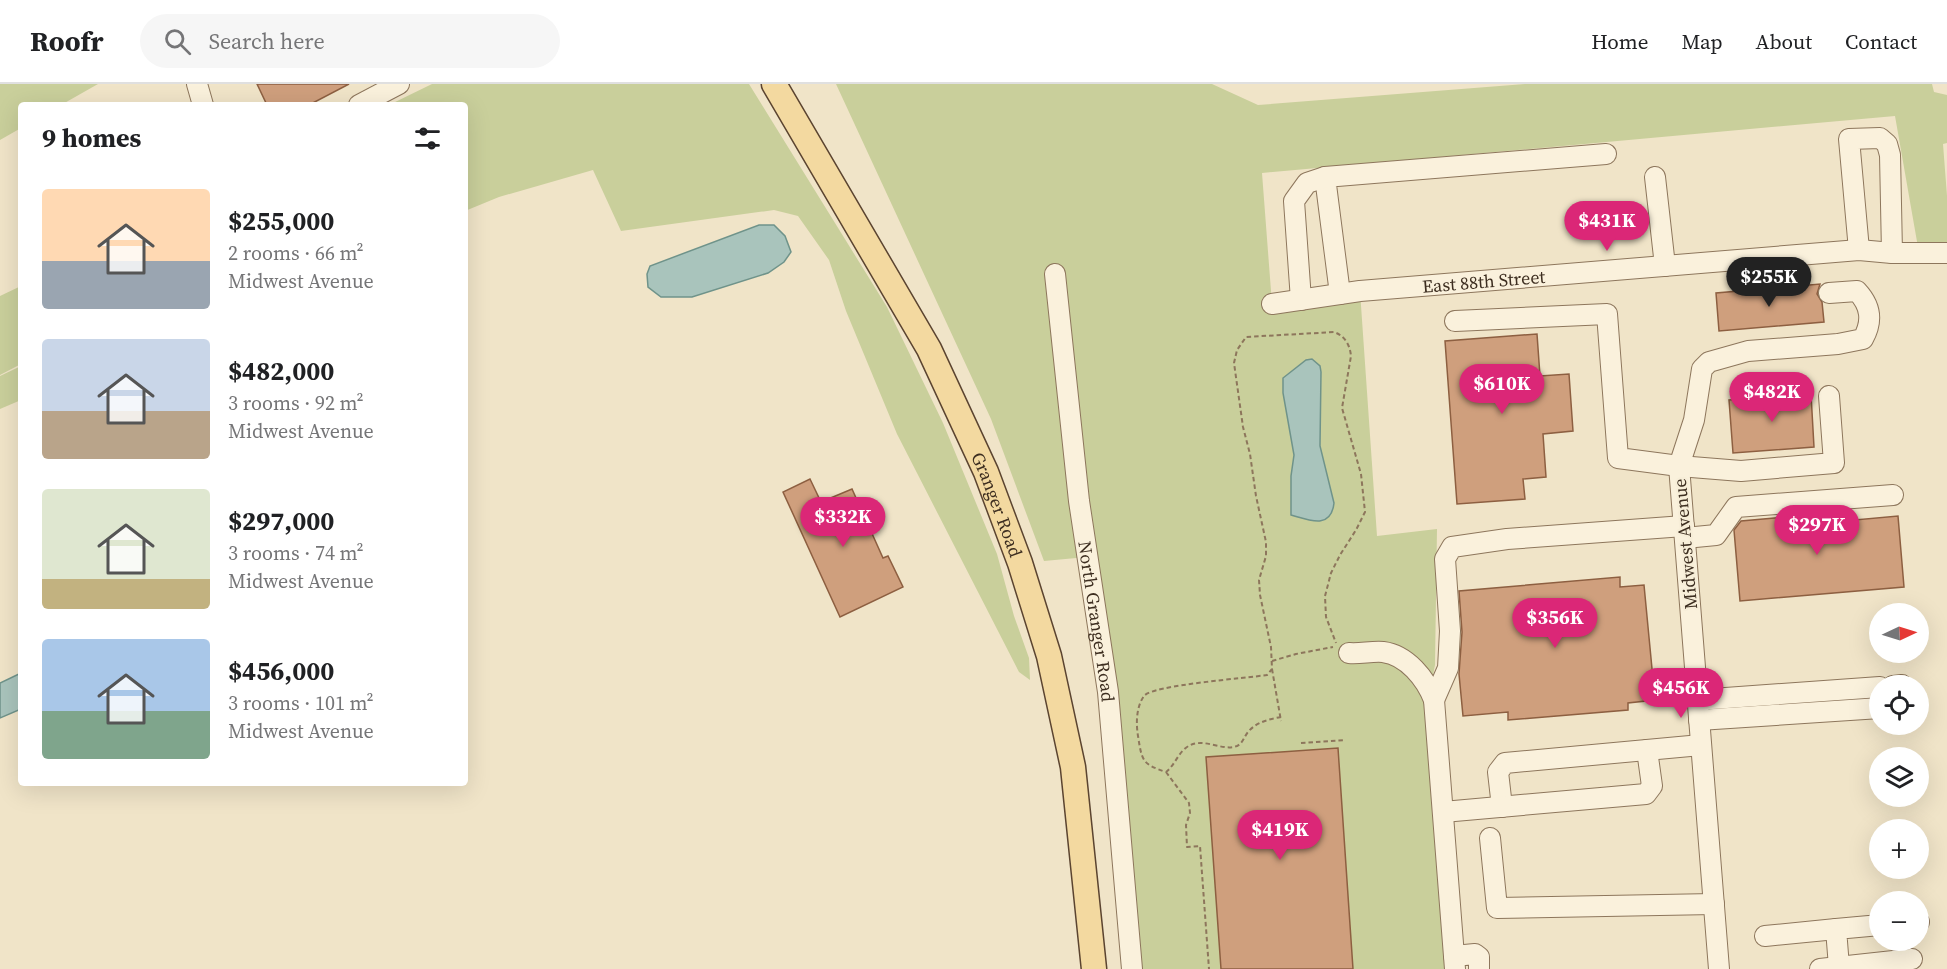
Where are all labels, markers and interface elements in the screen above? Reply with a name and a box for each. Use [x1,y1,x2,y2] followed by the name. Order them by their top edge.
[140,14,560,68] search box
[30,22,104,60] text: Roofr
[161,25,194,58] icon: search
[209,26,325,56] text: Search here
[1591,27,1649,56] text: Home
[1682,27,1723,56] text: Map
[1756,27,1812,56] text: About
[1845,27,1917,56] text: Contact
[42,120,141,156] text: 9 homes
[411,122,444,155] icon: filters
[1565,201,1649,252] pin: $431K
[228,203,334,239] text: $255,000
[1578,206,1636,234] text: $431K
[90,213,162,285] icon: home
[228,239,364,267] text: 2 rooms · 66 m²
[1727,257,1811,308] pin: $255K
[1740,262,1798,290] text: $255K
[1421,263,1546,298] street label: East 88th Street
[228,267,374,295] text: Midwest Avenue
[228,353,334,389] text: $482,000
[90,363,162,435] icon: home
[1460,364,1544,415] pin: $610K
[1473,369,1531,397] text: $610K
[1730,372,1814,423] pin: $482K
[1743,377,1801,405] text: $482K
[228,389,364,417] text: 3 rooms · 92 m²
[228,417,374,445] text: Midwest Avenue
[966,448,1029,560] street label: Granger Road
[1667,478,1703,610] street label: Midwest Avenue
[801,497,885,548] pin: $332K
[814,502,872,530] text: $332K
[228,503,334,539] text: $297,000
[1775,505,1859,556] pin: $297K
[1788,510,1846,538] text: $297K
[90,513,162,585] icon: home
[228,539,364,567] text: 3 rooms · 74 m²
[1073,539,1121,703] street label: North Granger Road
[228,567,374,595] text: Midwest Avenue
[1513,598,1597,649] pin: $356K
[1526,603,1584,631] text: $356K
[1869,603,1929,663] north arrow
[1869,603,1929,951] map controls
[228,653,334,689] text: $456,000
[90,663,162,735] icon: home
[1639,668,1723,719] pin: $456K
[1652,673,1710,701] text: $456K
[1869,675,1929,735] button: locate
[228,689,374,717] text: 3 rooms · 101 m²
[228,717,374,745] text: Midwest Avenue
[1869,747,1929,807] button: layers
[1238,810,1322,861] pin: $419K
[1251,815,1309,843] text: $419K
[1869,819,1929,879] button: +
[1869,891,1929,951] button: −

